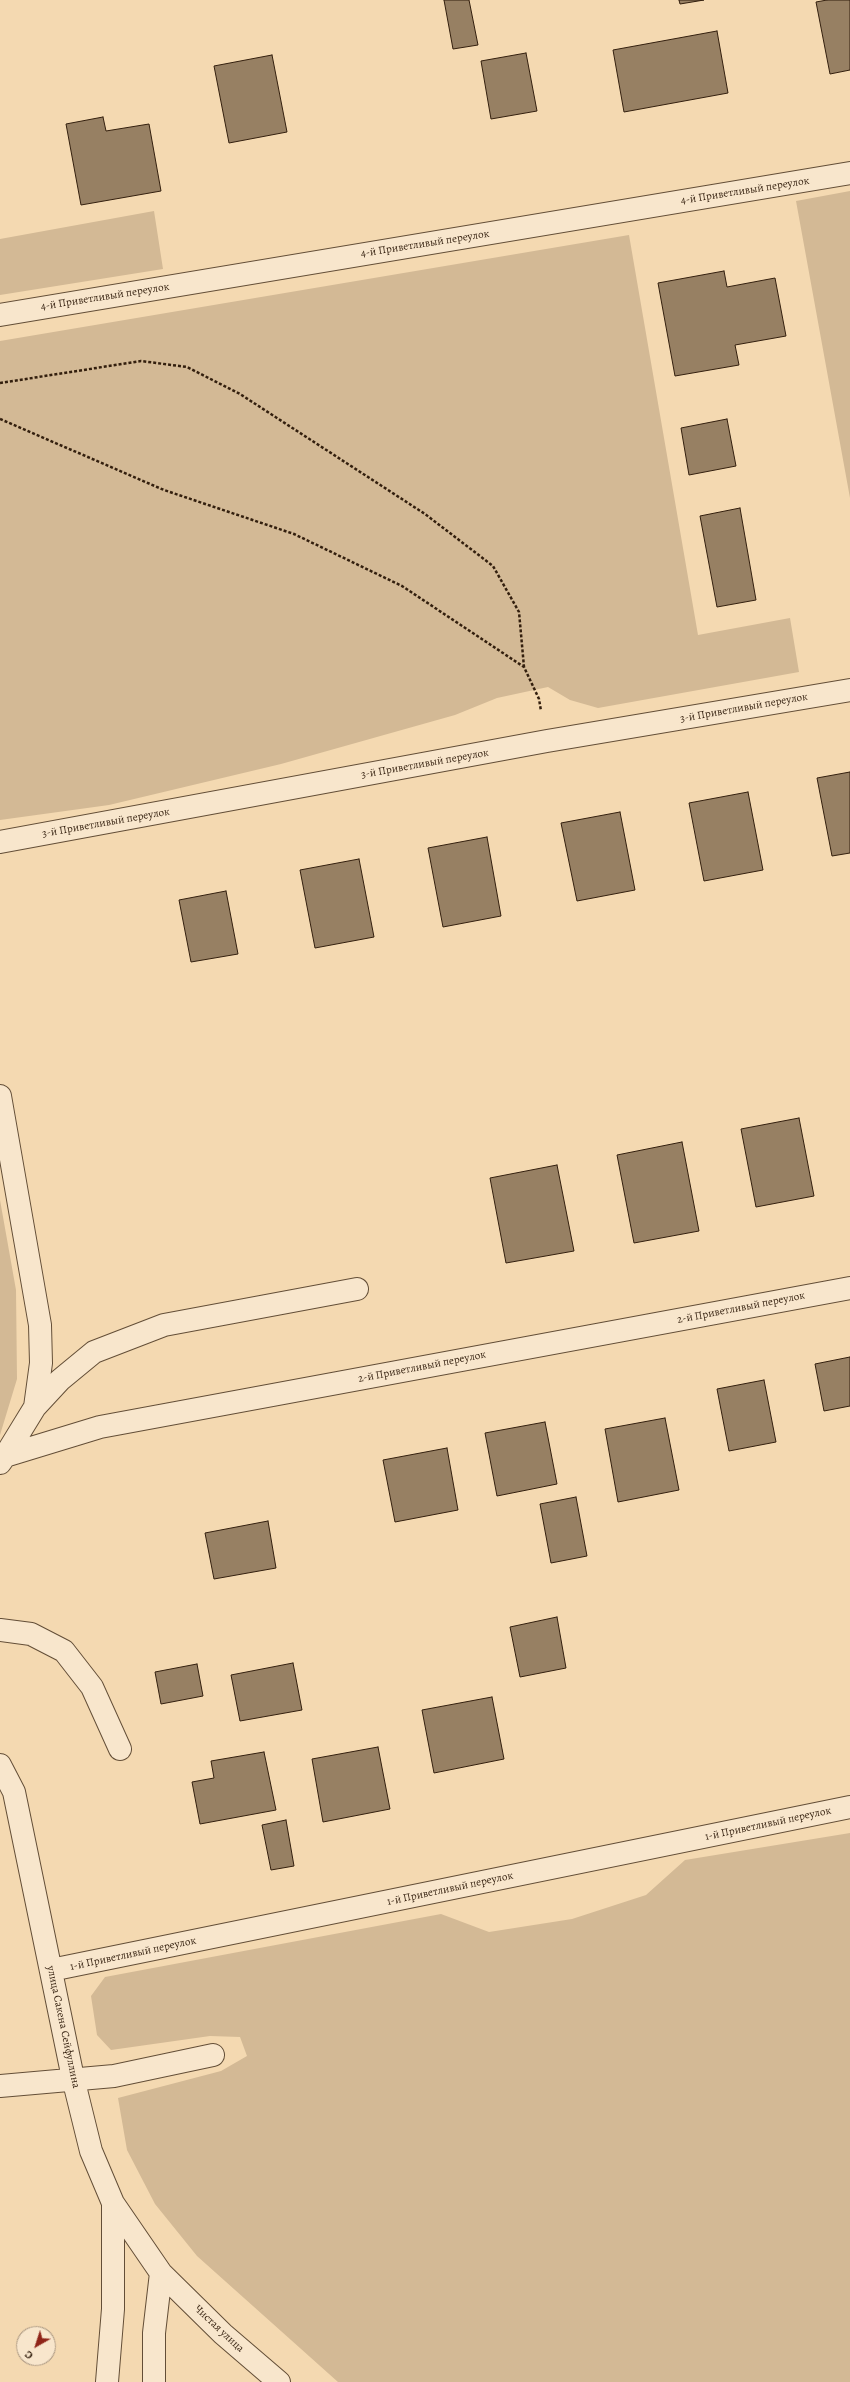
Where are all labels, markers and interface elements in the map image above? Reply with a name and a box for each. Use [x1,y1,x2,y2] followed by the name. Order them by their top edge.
[680,174,810,208] street label: 4-й Приветливый переулок
[360,227,490,261] street label: 4-й Приветливый переулок
[40,280,170,314] street label: 4-й Приветливый переулок
[679,690,809,726] street label: 3-й Приветливый переулок
[360,746,490,782] street label: 3-й Приветливый переулок
[41,805,171,841] street label: 3-й Приветливый переулок
[676,1289,806,1327] street label: 2-й Приветливый переулок
[357,1348,487,1386] street label: 2-й Приветливый переулок
[704,1804,832,1844] street label: 1-й Приветливый переулок
[386,1869,514,1909] street label: 1-й Приветливый переулок
[69,1934,197,1974] street label: 1-й Приветливый переулок
[44,1965,82,2089] street label: улица Сакена Сейфуллина
[191,2303,247,2355] street label: Чистая улица
[16,2326,56,2366] north arrow
[21,2347,36,2363] text: С

